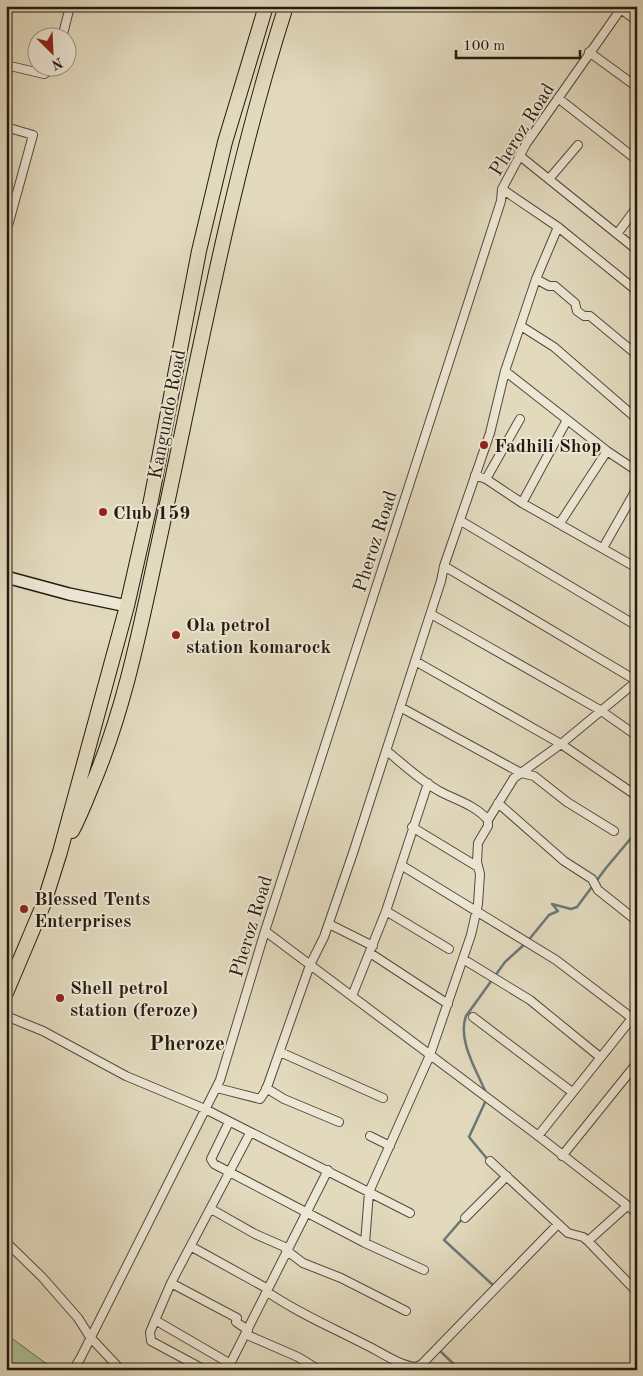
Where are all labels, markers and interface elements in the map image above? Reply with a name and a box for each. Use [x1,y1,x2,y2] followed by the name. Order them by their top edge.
[28,28,78,78] north arrow
[456,28,579,60] scale bar
[463,39,505,54] text: 100 m
[49,54,65,72] text: N
[487,81,559,180] street label: Pheroz Road
[147,348,190,481] street label: Kangundo Road
[494,438,601,457] place label: Fadhili Shop
[478,439,490,451] marker: Fadhili Shop
[351,489,402,595] street label: Pheroz Road
[113,505,190,524] place label: Club 159
[97,506,109,518] marker: Club 159
[186,617,332,658] place label: Ola petrol station komarock
[170,629,182,641] marker: Ola petrol station komarock
[228,874,277,980] street label: Pheroz Road
[34,891,150,932] place label: Blessed Tents Enterprises
[18,903,30,915] marker: Blessed Tents Enterprises
[70,980,198,1021] place label: Shell petrol station (feroze)
[54,992,66,1004] marker: Shell petrol station (feroze)
[149,1034,225,1055] district label: Pheroze

